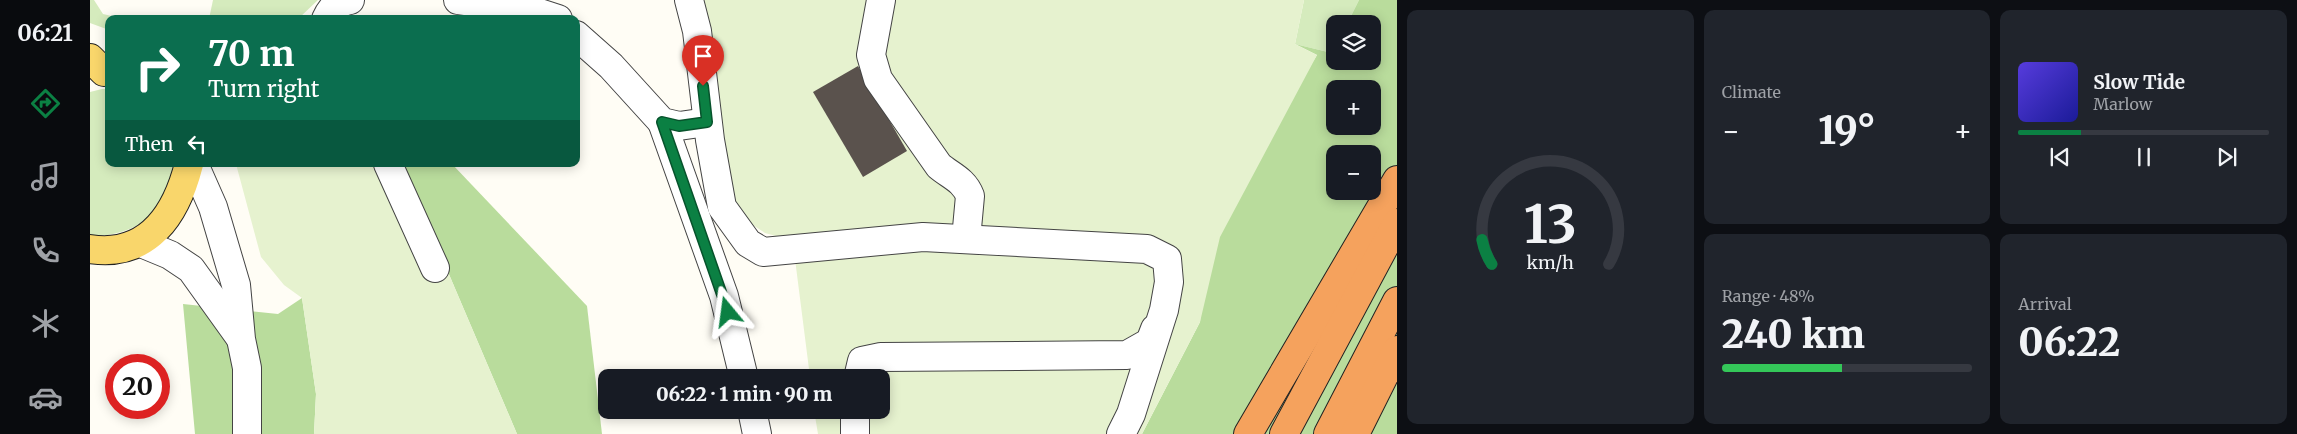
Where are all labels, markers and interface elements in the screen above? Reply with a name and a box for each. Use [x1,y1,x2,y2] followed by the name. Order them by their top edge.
[1326,15,1381,200] map controls
[1326,15,1381,70] button: layers
[17,19,73,47] text: 06:21
[208,32,295,76] text: 70 m
[125,35,190,100] icon: right
[682,35,724,86] pin
[689,42,717,70] icon: arrive
[2093,70,2185,94] text: Slow Tide
[208,75,319,103] text: Turn right
[1326,80,1381,135] button: +
[1722,82,1781,102] text: Climate
[28,86,63,121] icon: directions
[2093,94,2152,114] text: Marlow
[1818,107,1876,154] text: 19°
[1722,113,1740,149] text: −
[1954,113,1972,149] text: +
[183,130,211,158] icon: left
[125,132,173,156] text: Then
[2046,143,2074,171] icon: previous
[2130,143,2158,171] icon: pause
[2213,143,2241,171] icon: next
[1326,145,1381,200] button: −
[28,159,63,194] icon: music
[1524,192,1577,257] text: 13
[28,233,63,268] icon: phone
[1527,251,1574,274] text: km/h
[701,285,753,337] position arrow
[1722,286,1815,306] text: Range · 48%
[2018,294,2072,314] text: Arrival
[28,306,63,341] icon: climate
[1722,311,1865,358] text: 240 km
[2018,319,2120,366] text: 06:22
[105,354,170,419] speed limit sign: 20
[28,380,63,415] icon: car
[656,382,832,406] text: 06:22 · 1 min · 90 m

